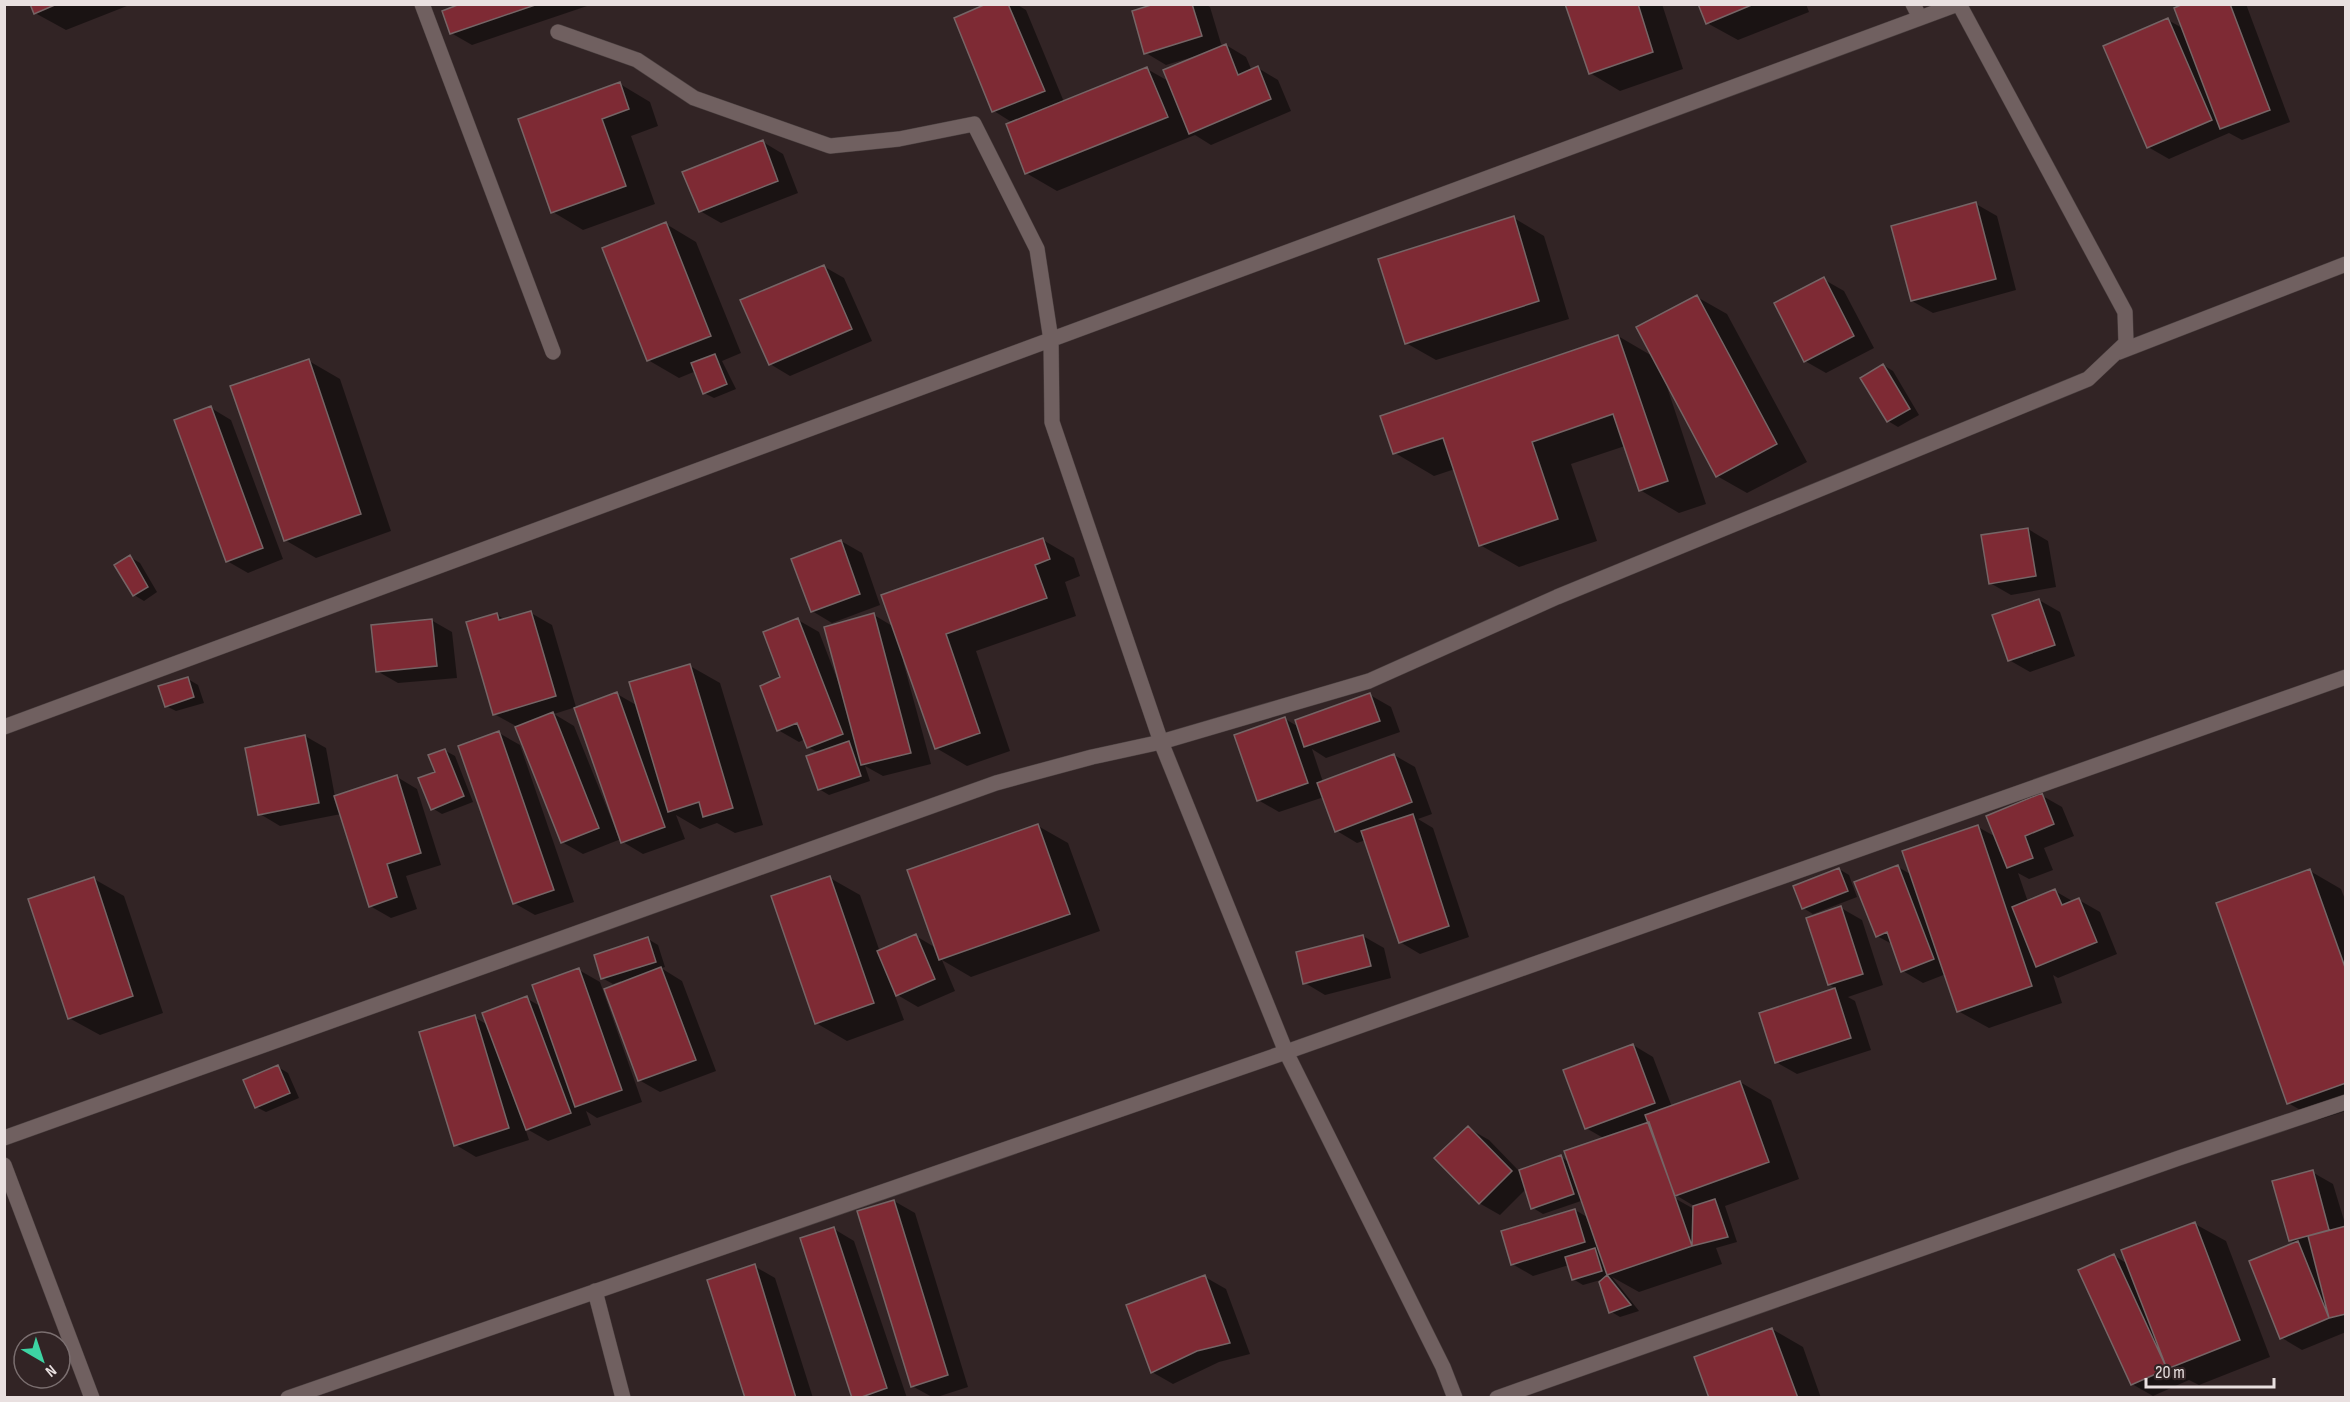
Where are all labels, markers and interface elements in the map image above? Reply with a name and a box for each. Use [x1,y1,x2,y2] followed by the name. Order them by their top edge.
[12,1330,72,1390] north arrow
[2146,1351,2274,1389] scale bar
[41,1360,60,1381] text: N
[2155,1362,2185,1383] text: 20 m

